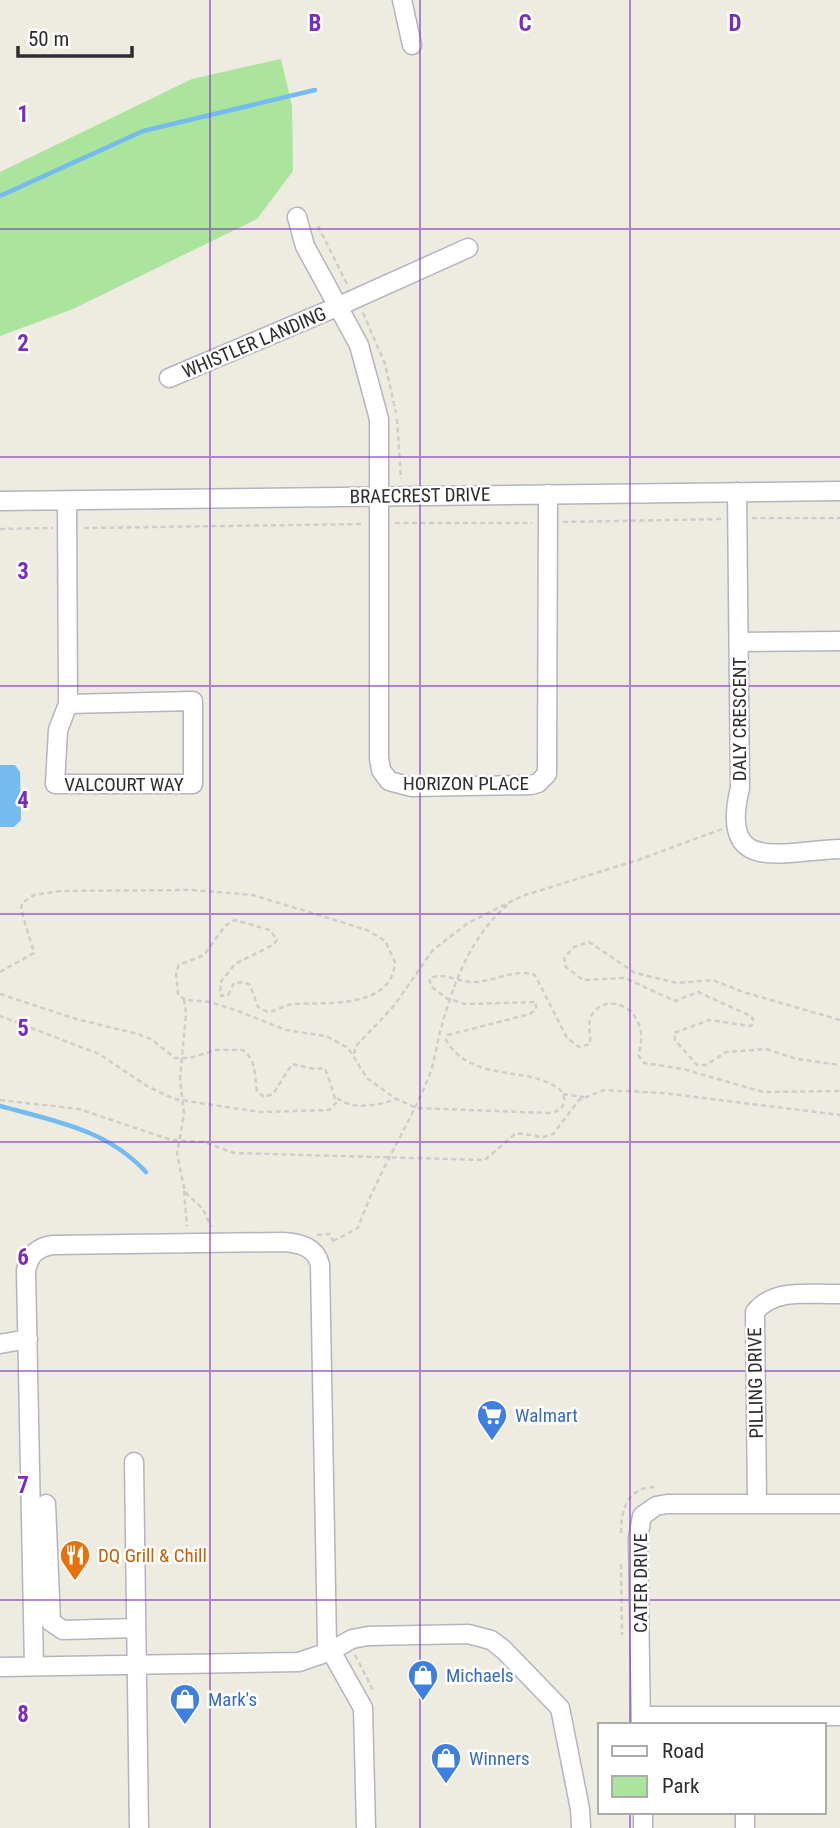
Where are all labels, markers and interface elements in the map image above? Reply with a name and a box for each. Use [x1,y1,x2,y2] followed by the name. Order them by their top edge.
[309,10,321,37] text: B
[518,10,532,37] text: C
[729,10,742,37] text: D
[18,14,131,58] scale bar
[28,27,69,51] text: 50 m
[17,101,29,128] text: 1
[179,302,330,383] street label: WHISTLER LANDING
[17,330,29,357] text: 2
[349,483,491,508] street label: BRAECREST DRIVE
[17,558,29,585] text: 3
[728,657,751,781] street label: DALY CRESCENT
[403,772,529,795] street label: HORIZON PLACE
[64,773,184,796] street label: VALCOURT WAY
[17,787,29,814] text: 4
[17,1015,29,1042] text: 5
[17,1244,29,1271] text: 6
[743,1327,768,1439] street label: PILLING DRIVE
[475,1398,509,1442] supermarket icon: Walmart
[515,1404,578,1427] place label: Walmart
[17,1472,29,1499] text: 7
[629,1533,652,1633] street label: CATER DRIVE
[58,1538,92,1582] restaurant icon: DQ Grill & Chill
[98,1544,207,1567] place label: DQ Grill & Chill
[406,1658,440,1702] shop icon: Michaels
[446,1664,514,1687] place label: Michaels
[168,1682,202,1726] shop icon: Mark's
[208,1688,257,1711] place label: Mark's
[17,1701,29,1728] text: 8
[598,1723,826,1814] legend
[662,1739,704,1763] text: Road
[429,1741,463,1785] shop icon: Winners
[469,1747,530,1770] place label: Winners
[662,1774,700,1798] text: Park

